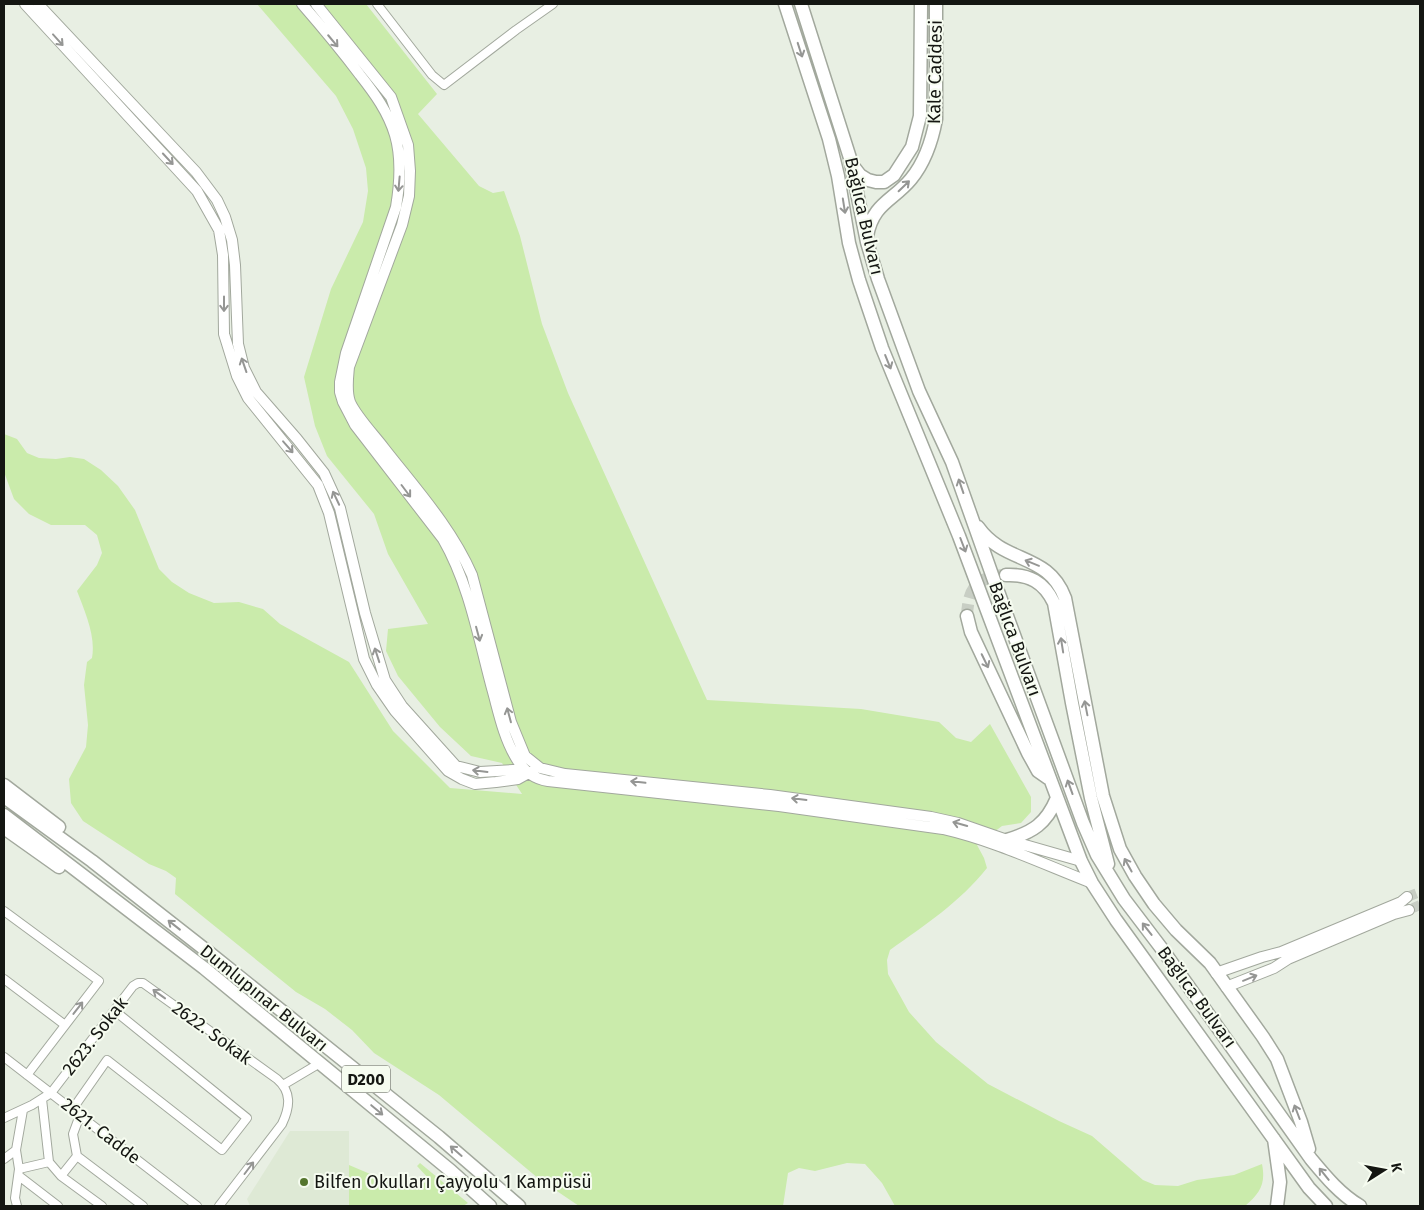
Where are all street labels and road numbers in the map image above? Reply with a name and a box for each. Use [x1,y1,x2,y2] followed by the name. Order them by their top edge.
[923,20,947,124] street label: Kale Caddesi
[840,155,888,277] street label: Bağlıca Bulvarı
[984,579,1046,699] street label: Bağlıca Bulvarı
[196,940,332,1056] street label: Dumlupınar Bulvarı
[1153,942,1241,1052] street label: Bağlıca Bulvarı
[58,992,133,1080] street label: 2623. Sokak
[168,997,257,1070] street label: 2622. Sokak
[342,1066,390,1092] road number: D200
[57,1093,145,1169] street label: 2621. Cadde

